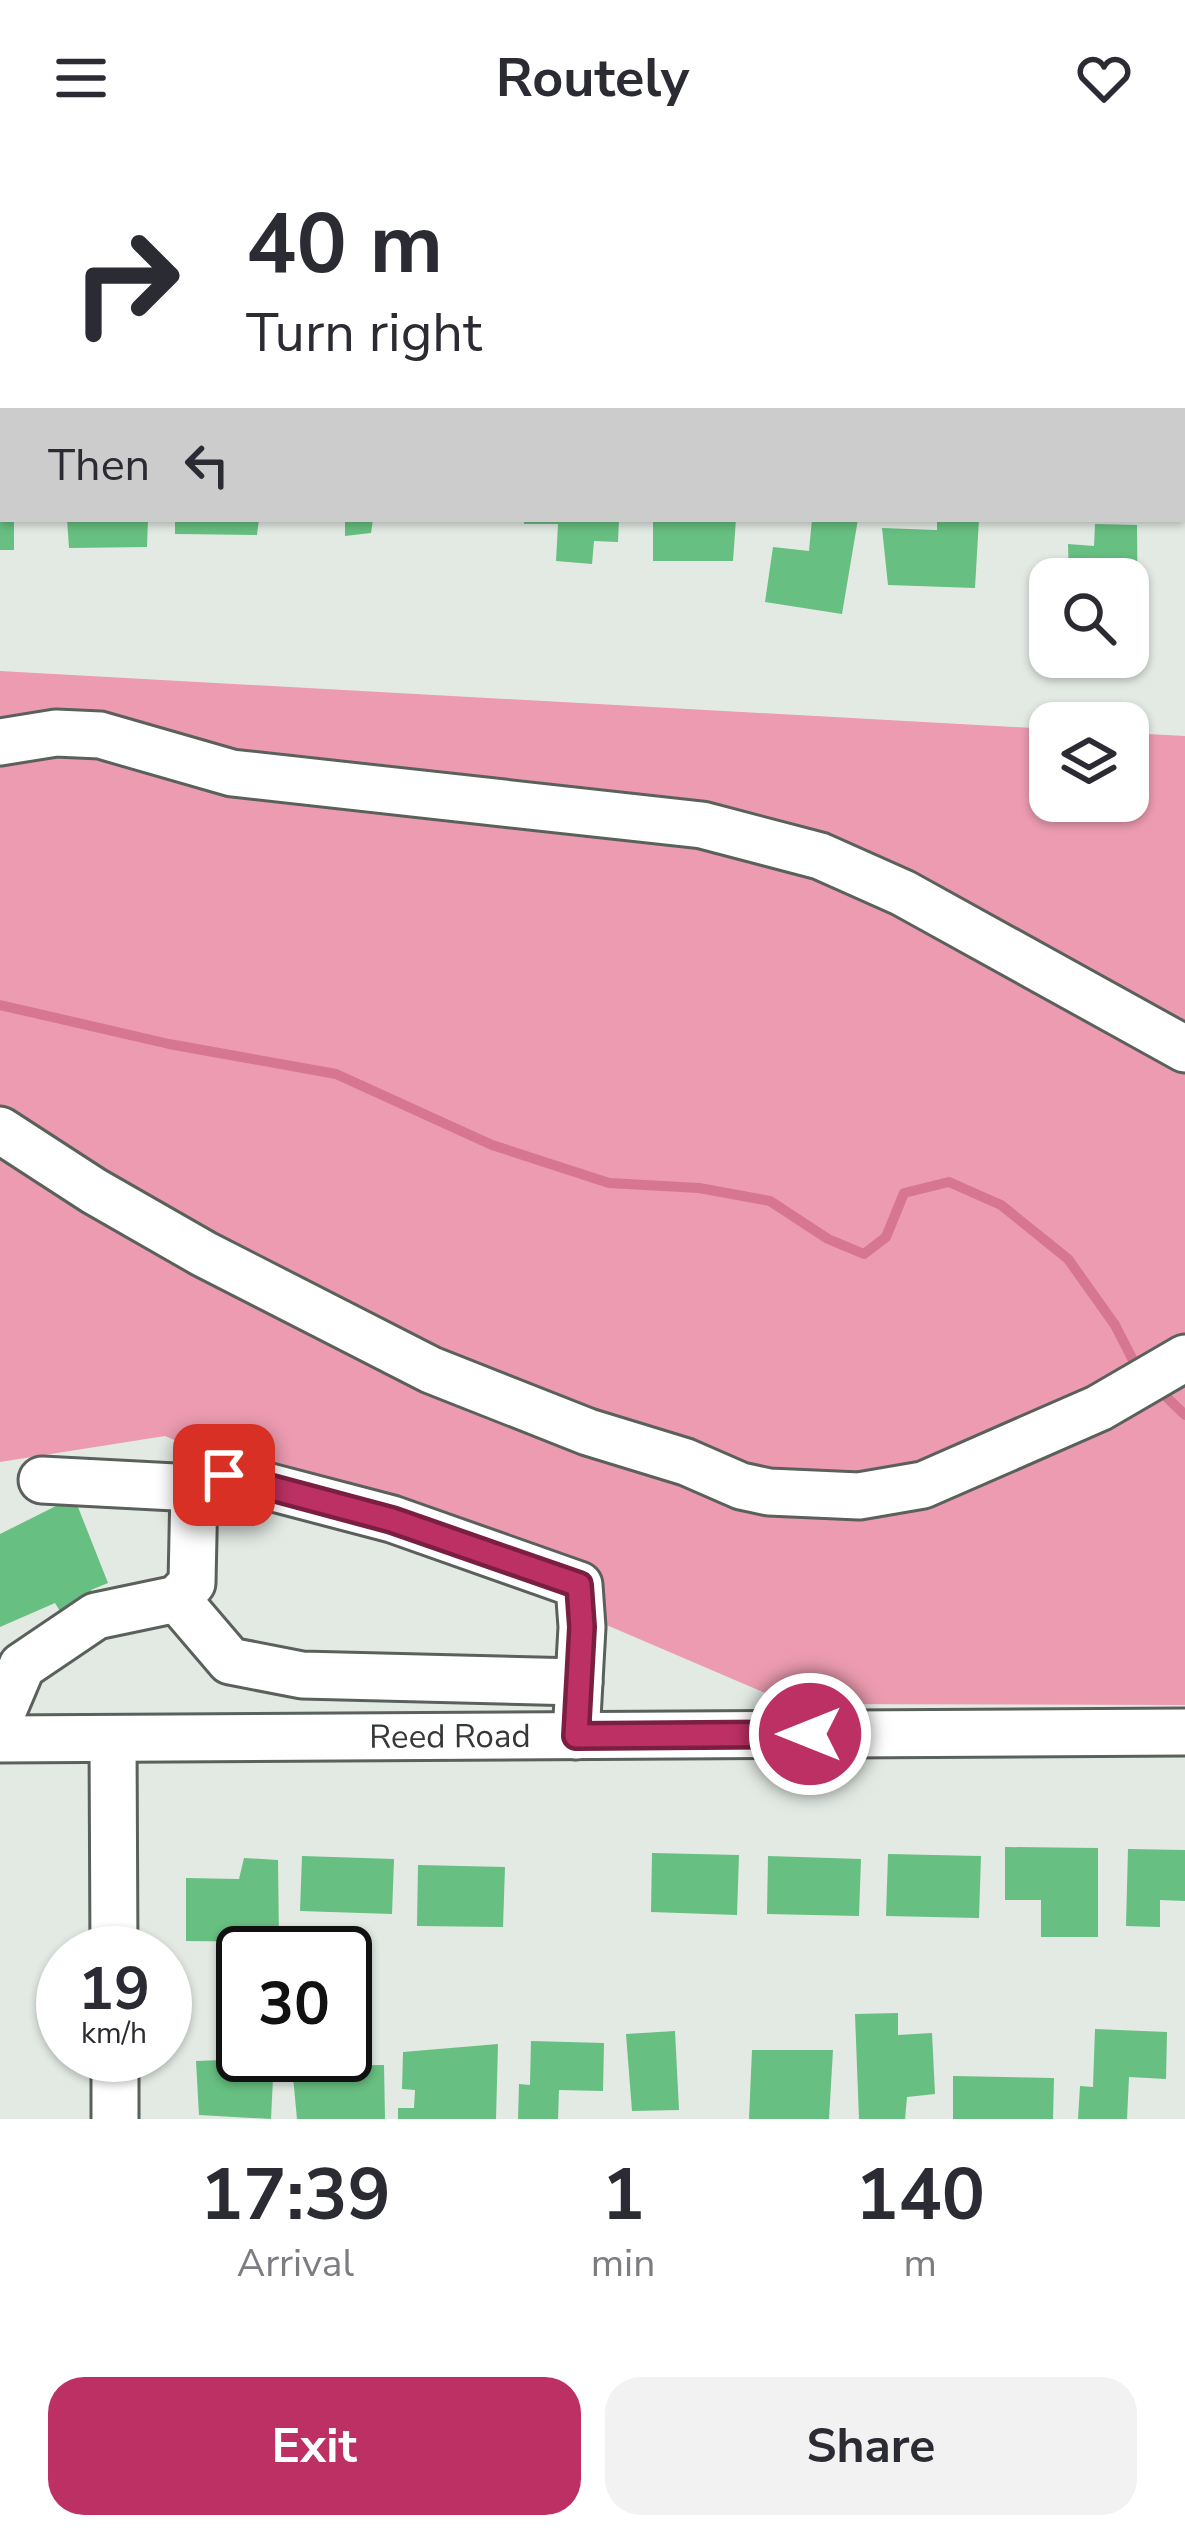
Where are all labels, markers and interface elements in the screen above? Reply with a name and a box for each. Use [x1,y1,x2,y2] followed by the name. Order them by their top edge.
[496,41,689,115] text: Routely
[48,45,114,111] icon: menu
[1071,45,1137,111] icon: heart
[246,187,443,302] text: 40 m
[48,204,204,360] icon: right
[246,296,482,370] text: Turn right
[174,432,240,498] icon: left
[48,435,150,496] text: Then
[1029,558,1149,822] map controls
[1029,558,1149,678] button: search
[1029,702,1149,822] button: layers
[173,1424,275,1526] pin
[191,1442,257,1508] icon: arrive
[747,1671,873,1797] position arrow
[369,1713,531,1759] street label: Reed Road
[216,1926,372,2082] speed limit sign: 30
[78,1948,150,2030] text: 19
[81,2013,147,2054] text: km/h
[200,2146,391,2244] text: 17:39
[601,2146,645,2244] text: 1
[855,2146,985,2244] text: 140
[237,2237,354,2290] text: Arrival
[591,2237,655,2290] text: min
[903,2237,937,2290] text: m
[48,2377,581,2515] button: Exit
[605,2377,1137,2515] button: Share

